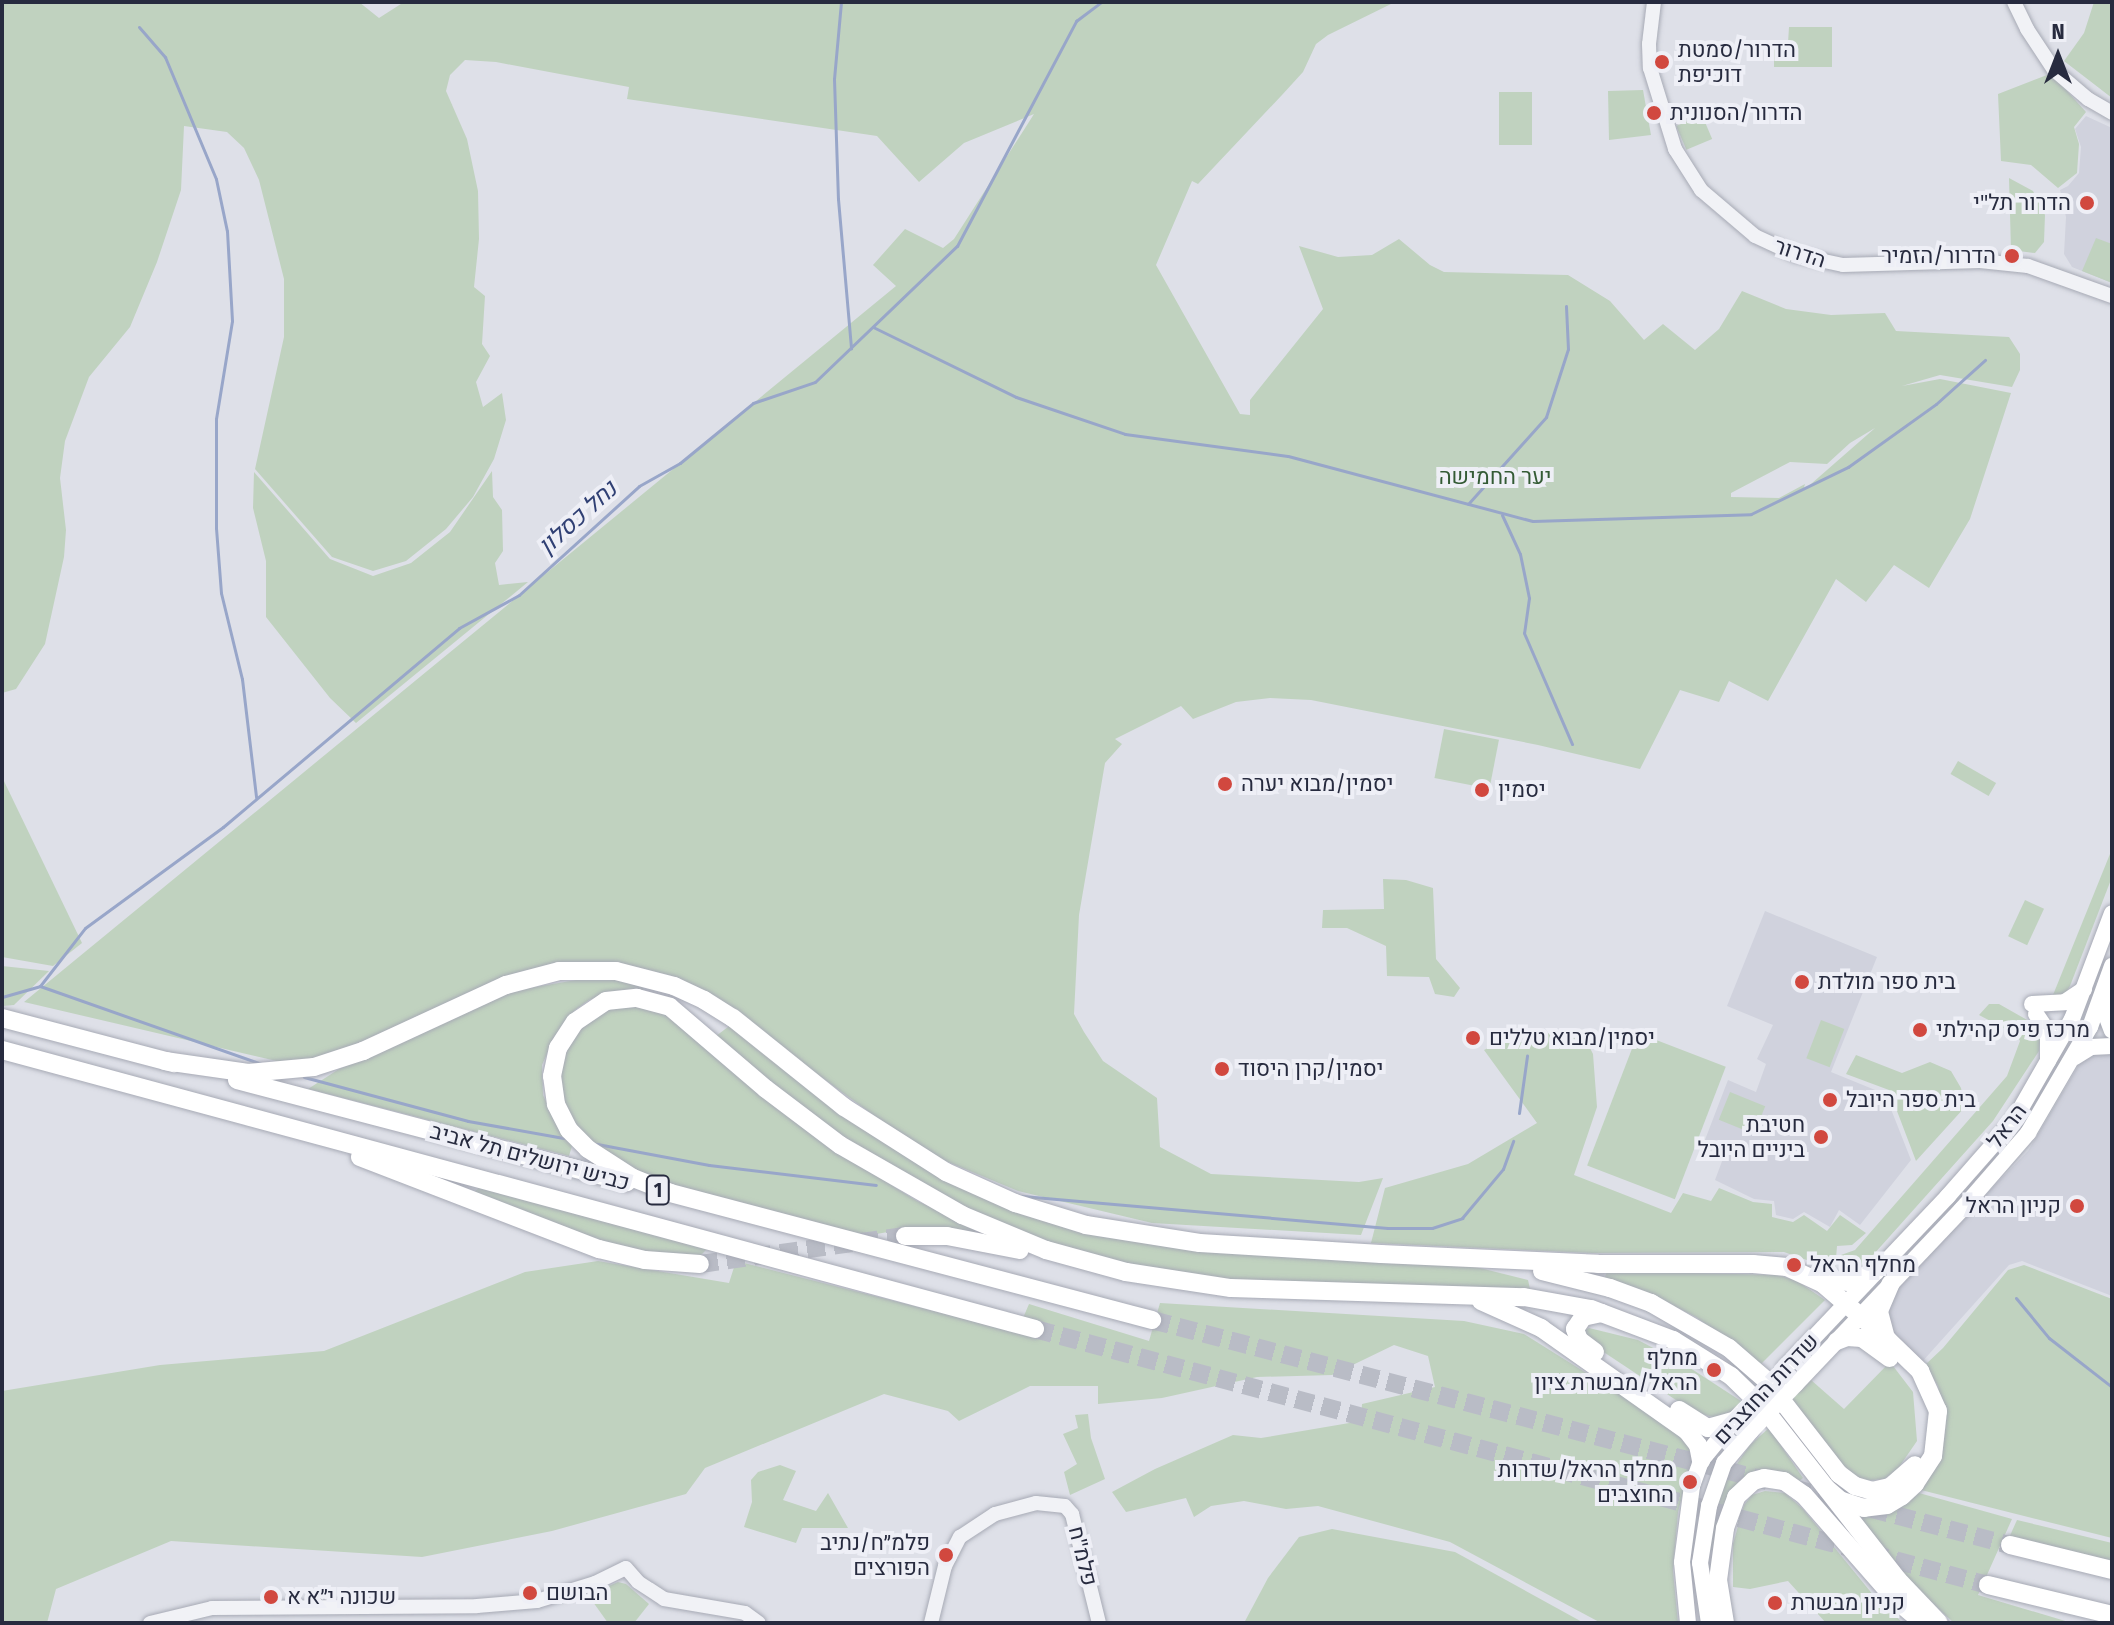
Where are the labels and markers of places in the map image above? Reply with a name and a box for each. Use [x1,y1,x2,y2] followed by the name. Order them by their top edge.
[1678,36,1796,88] place label: הדרור/סמטת דוכיפת
[1653,53,1671,71] marker: הדרור/סמטת דוכיפת
[1670,100,1803,126] place label: הדרור/הסנונית
[1645,104,1663,122] marker: הדרור/הסנונית
[1973,190,2071,216] place label: הדרור תל"י
[2078,194,2096,212] marker: הדרור תל"י
[1881,243,1996,269] place label: הדרור/הזמיר
[2003,247,2021,265] marker: הדרור/הזמיר
[1241,771,1393,797] place label: יסמין/מבוא יערה
[1216,775,1234,793] marker: יסמין/מבוא יערה
[1498,777,1546,803] place label: יסמין
[1473,781,1491,799] marker: יסמין
[1818,969,1956,995] place label: בית ספר מולדת
[1793,973,1811,991] marker: בית ספר מולדת
[1936,1017,2090,1043] place label: מרכז פיס קהילתי
[1911,1021,1929,1039] marker: מרכז פיס קהילתי
[1489,1025,1655,1051] place label: יסמין/מבוא טללים
[1464,1029,1482,1047] marker: יסמין/מבוא טללים
[1238,1056,1383,1082] place label: יסמין/קרן היסוד
[1213,1060,1231,1078] marker: יסמין/קרן היסוד
[1846,1087,1976,1113] place label: בית ספר היובל
[1821,1091,1839,1109] marker: בית ספר היובל
[1697,1111,1805,1162] place label: חטיבת ביניים היובל
[1812,1128,1830,1146] marker: חטיבת ביניים היובל
[1966,1193,2061,1219] place label: קניון הראל
[2068,1197,2086,1215] marker: קניון הראל
[1810,1252,1916,1278] place label: מחלף הראל
[1785,1256,1803,1274] marker: מחלף הראל
[1534,1344,1698,1396] place label: מחלף הראל/מבשרת ציון
[1705,1361,1723,1379] marker: מחלף הראל/מבשרת ציון
[1498,1456,1674,1508] place label: מחלף הראל/שדרות החוצבים
[1681,1473,1699,1491] marker: מחלף הראל/שדרות החוצבים
[820,1529,930,1580] place label: פלמ״ח/נתיב הפורצים
[937,1546,955,1564] marker: פלמ״ח/נתיב הפורצים
[546,1580,608,1606] place label: הבושם
[287,1584,396,1610] place label: שכונה י״א א
[521,1584,539,1602] marker: הבושם
[262,1588,280,1606] marker: שכונה י״א א
[1791,1590,1905,1616] place label: קניון מבשרת
[1766,1594,1784,1612] marker: קניון מבשרת

